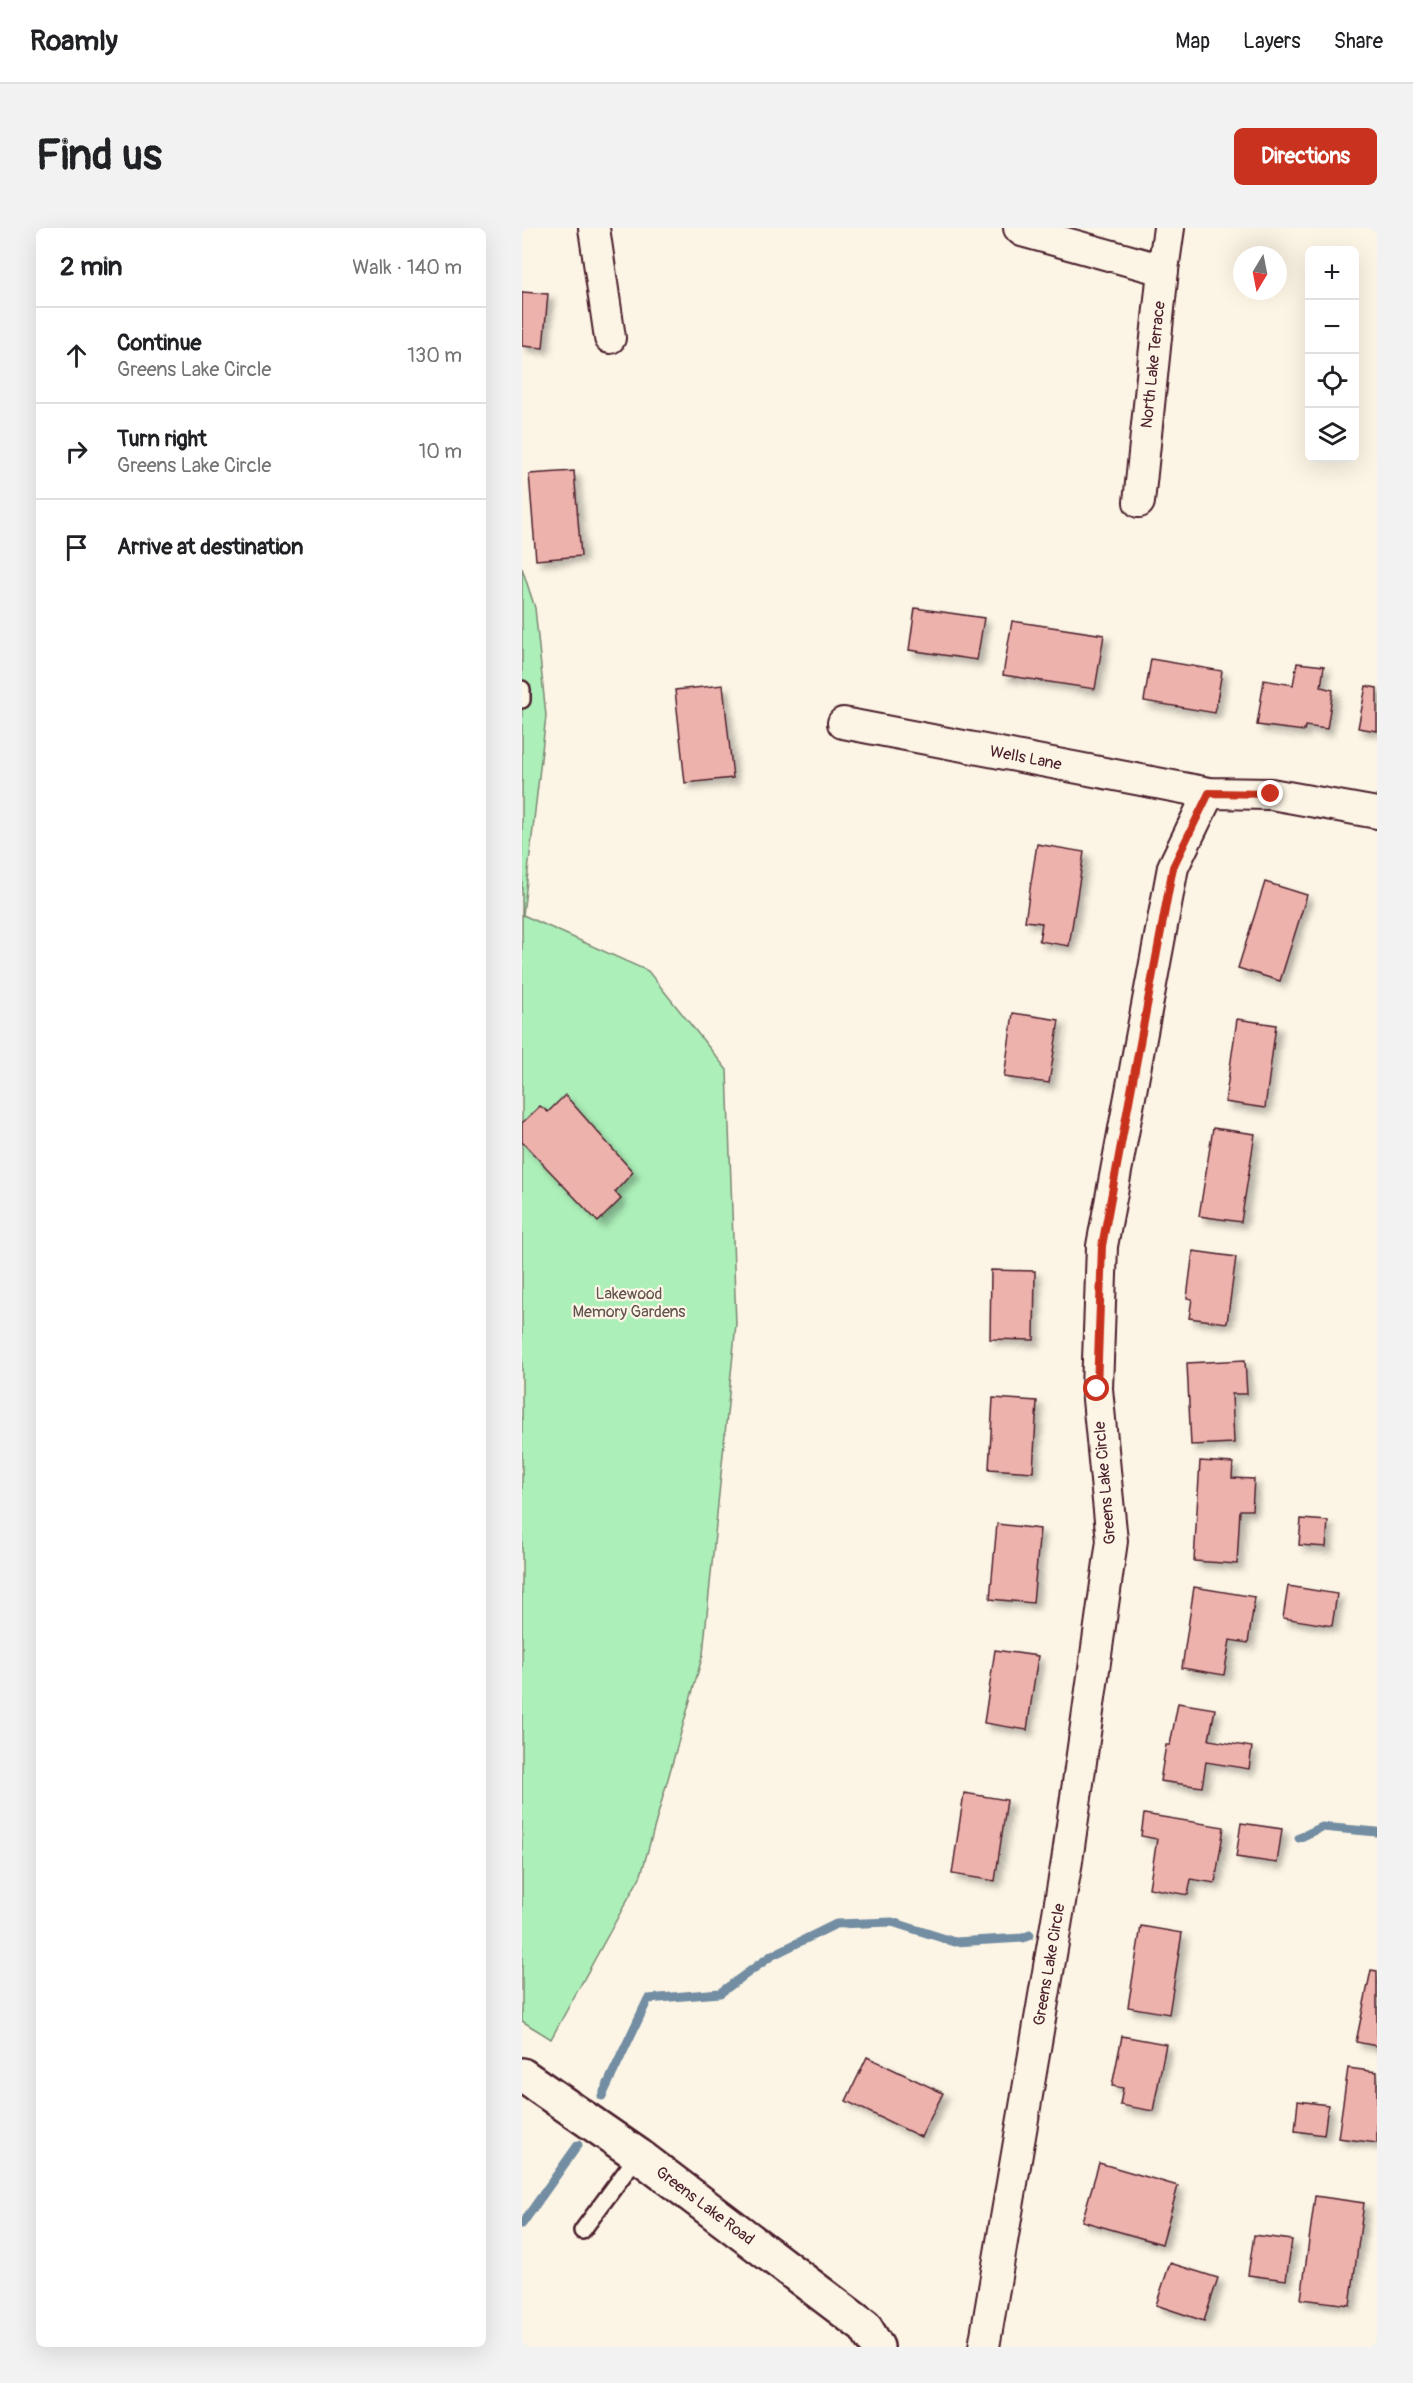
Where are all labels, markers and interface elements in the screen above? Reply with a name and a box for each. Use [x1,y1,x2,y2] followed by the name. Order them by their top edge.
[30,24,118,59] text: Roamly
[1175,28,1210,55] text: Map
[1243,28,1301,55] text: Layers
[1334,28,1383,55] text: Share
[1234,128,1377,185] button: Directions
[36,130,162,182] text: Find us
[1233,246,1287,300] north arrow
[1305,246,1359,462] map controls
[1305,246,1359,300] button: +
[60,251,122,283] text: 2 min
[352,255,462,280] text: Walk · 140 m
[1137,300,1170,429] street label: North Lake Terrace
[1305,300,1359,354] button: −
[117,329,201,357] text: Continue
[60,339,93,372] icon: ahead
[407,343,462,368] text: 130 m
[1305,354,1359,408] button: locate
[117,357,271,382] text: Greens Lake Circle
[1305,408,1359,462] button: layers
[117,425,207,453] text: Turn right
[60,435,93,468] icon: right
[418,439,462,464] text: 10 m
[117,453,271,478] text: Greens Lake Circle
[60,531,93,564] icon: arrive
[117,533,303,561] text: Arrive at destination
[988,741,1063,775] street label: Wells Lane
[1257,780,1283,806] route end
[573,1284,685,1322] park label: Lakewood Memory Gardens
[1083,1375,1109,1401] route start
[1090,1420,1120,1545] street label: Greens Lake Circle
[1029,1902,1070,2027] street label: Greens Lake Circle
[652,2162,758,2250] street label: Greens Lake Road

